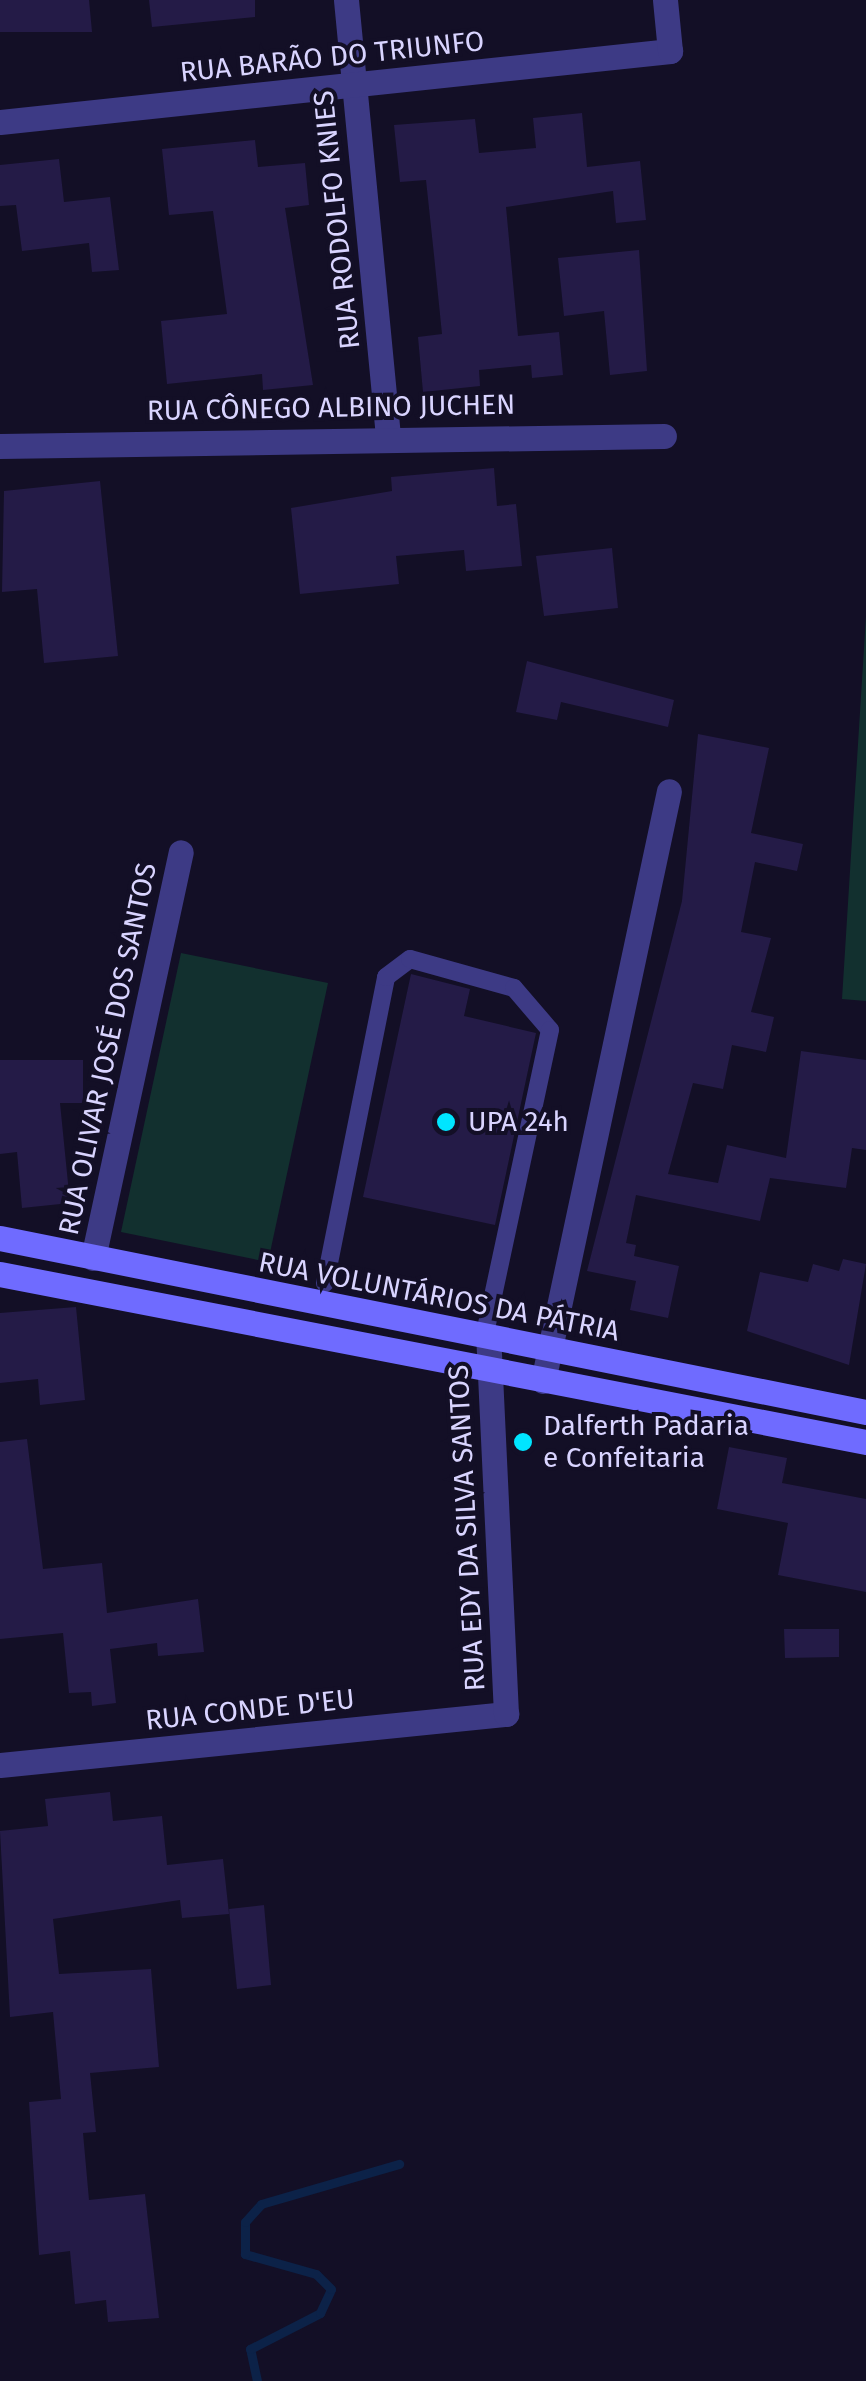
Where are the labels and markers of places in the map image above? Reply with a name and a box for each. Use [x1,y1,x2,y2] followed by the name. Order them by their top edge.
[468,1105,569,1139] place label: UPA 24h
[433,1109,459,1135] marker: UPA 24h
[543,1409,749,1475] place label: Dalferth Padaria e Confeitaria
[512,1431,534,1453] marker: Dalferth Padaria e Confeitaria

